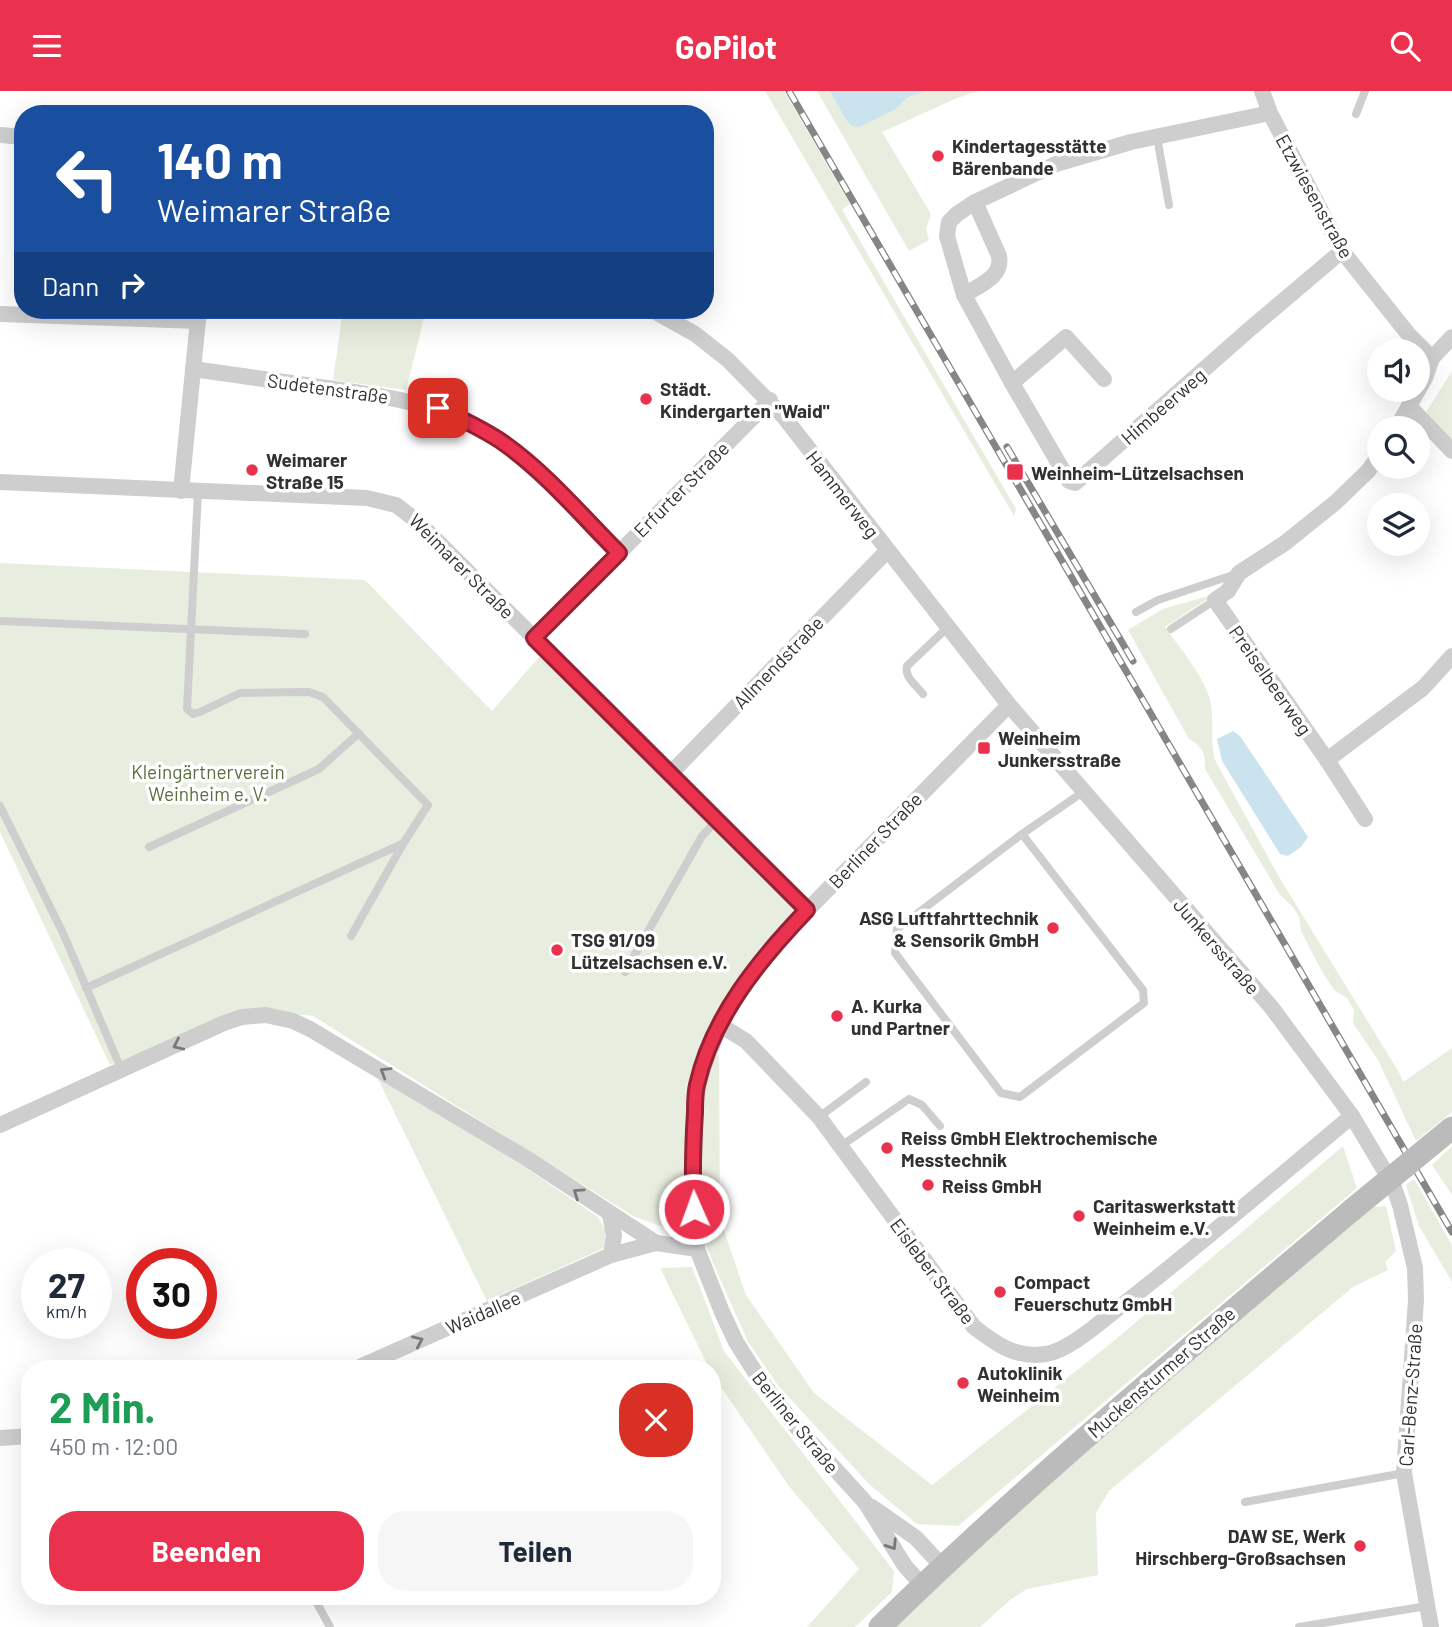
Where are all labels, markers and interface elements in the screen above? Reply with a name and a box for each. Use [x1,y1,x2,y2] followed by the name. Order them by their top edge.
[28,27,66,65] icon: menu
[675,27,777,65] text: GoPilot
[1386,27,1424,65] icon: search
[157,130,283,189] text: 140 m
[1271,130,1359,262] street label: Etzwiesenstraße
[42,133,133,224] icon: left
[952,134,1107,179] place label: Kindertagesstätte Bärenbande
[930,148,946,164] marker: Kindertagesstätte Bärenbande
[157,190,391,228] text: Weimarer Straße
[113,266,151,304] icon: right
[42,270,99,301] text: Dann
[1367,339,1430,556] map controls
[1367,339,1430,402] button: sound
[1116,363,1210,449] street label: Himbeerweg
[266,368,390,408] street label: Sudetenstraße
[660,377,830,422] place label: Städt. Kindergarten "Waid"
[408,378,468,438] pin
[419,389,457,427] icon: arrive
[638,391,654,407] marker: Städt. Kindergarten "Waid"
[1367,416,1430,479] button: search
[628,436,734,542] street label: Erfurter Straße
[802,446,884,542] street label: Hammerweg
[266,448,348,493] place label: Weimarer Straße 15
[1031,461,1244,484] place label: Weinheim-Lützelsachsen
[244,462,260,478] marker: Weimarer Straße 15
[1005,462,1025,482] marker: Weinheim-Lützelsachsen
[1367,493,1430,556] button: layers
[405,509,519,623] street label: Weimarer Straße
[728,611,828,713] street label: Allmendstraße
[1225,621,1317,739] street label: Preiselbeerweg
[998,726,1121,771] place label: Weinheim Junkersstraße
[976,740,992,756] marker: Weinheim Junkersstraße
[131,760,285,805] park label: Kleingärtnerverein Weinheim e. V.
[824,787,926,893] street label: Berliner Straße
[1169,893,1265,999] street label: Junkersstraße
[859,906,1039,951] place label: ASG Luftfahrttechnik & Sensorik GmbH
[1045,920,1061,936] marker: ASG Luftfahrttechnik & Sensorik GmbH
[571,928,728,973] place label: TSG 91/09 Lützelsachsen e.V.
[549,942,565,958] marker: TSG 91/09 Lützelsachsen e.V.
[851,994,951,1039] place label: A. Kurka und Partner
[829,1008,845,1024] marker: A. Kurka und Partner
[173,1037,185,1051] one-way arrow
[379,1068,392,1081] one-way arrow
[901,1126,1158,1171] place label: Reiss GmbH Elektrochemische Messtechnik
[879,1140,895,1156] marker: Reiss GmbH Elektrochemische Messtechnik
[657,1172,731,1246] position arrow
[942,1174,1042,1197] place label: Reiss GmbH
[920,1177,936,1193] marker: Reiss GmbH
[573,1189,586,1201] one-way arrow
[1093,1194,1236,1239] place label: Caritaswerkstatt Weinheim e.V.
[1071,1208,1087,1224] marker: Caritaswerkstatt Weinheim e.V.
[886,1214,980,1328] street label: Eisleber Straße
[126,1248,217,1339] speed limit sign: 30
[48,1263,85,1305] text: 27
[1014,1270,1172,1315] place label: Compact Feuerschutz GmbH
[992,1284,1008,1300] marker: Compact Feuerschutz GmbH
[442,1285,524,1339] street label: Waidallee
[46,1300,87,1322] text: km/h
[1082,1302,1240,1442] street label: Muckensturmer Straße
[1394,1323,1426,1467] street label: Carl-Benz-Straße
[410,1335,423,1349] one-way arrow
[977,1361,1063,1406] place label: Autoklinik Weinheim
[748,1366,844,1478] street label: Berliner Straße
[955,1375,971,1391] marker: Autoklinik Weinheim
[49,1381,156,1431] text: 2 Min.
[619,1383,693,1457] button: close
[49,1432,178,1460] text: 450 m · 12:00
[49,1511,364,1591] button: Beenden
[378,1511,693,1591] button: Teilen
[1135,1524,1346,1569] place label: DAW SE, Werk Hirschberg-Großsachsen
[884,1537,896,1550] one-way arrow
[1352,1538,1368,1554] marker: DAW SE, Werk Hirschberg-Großsachsen

